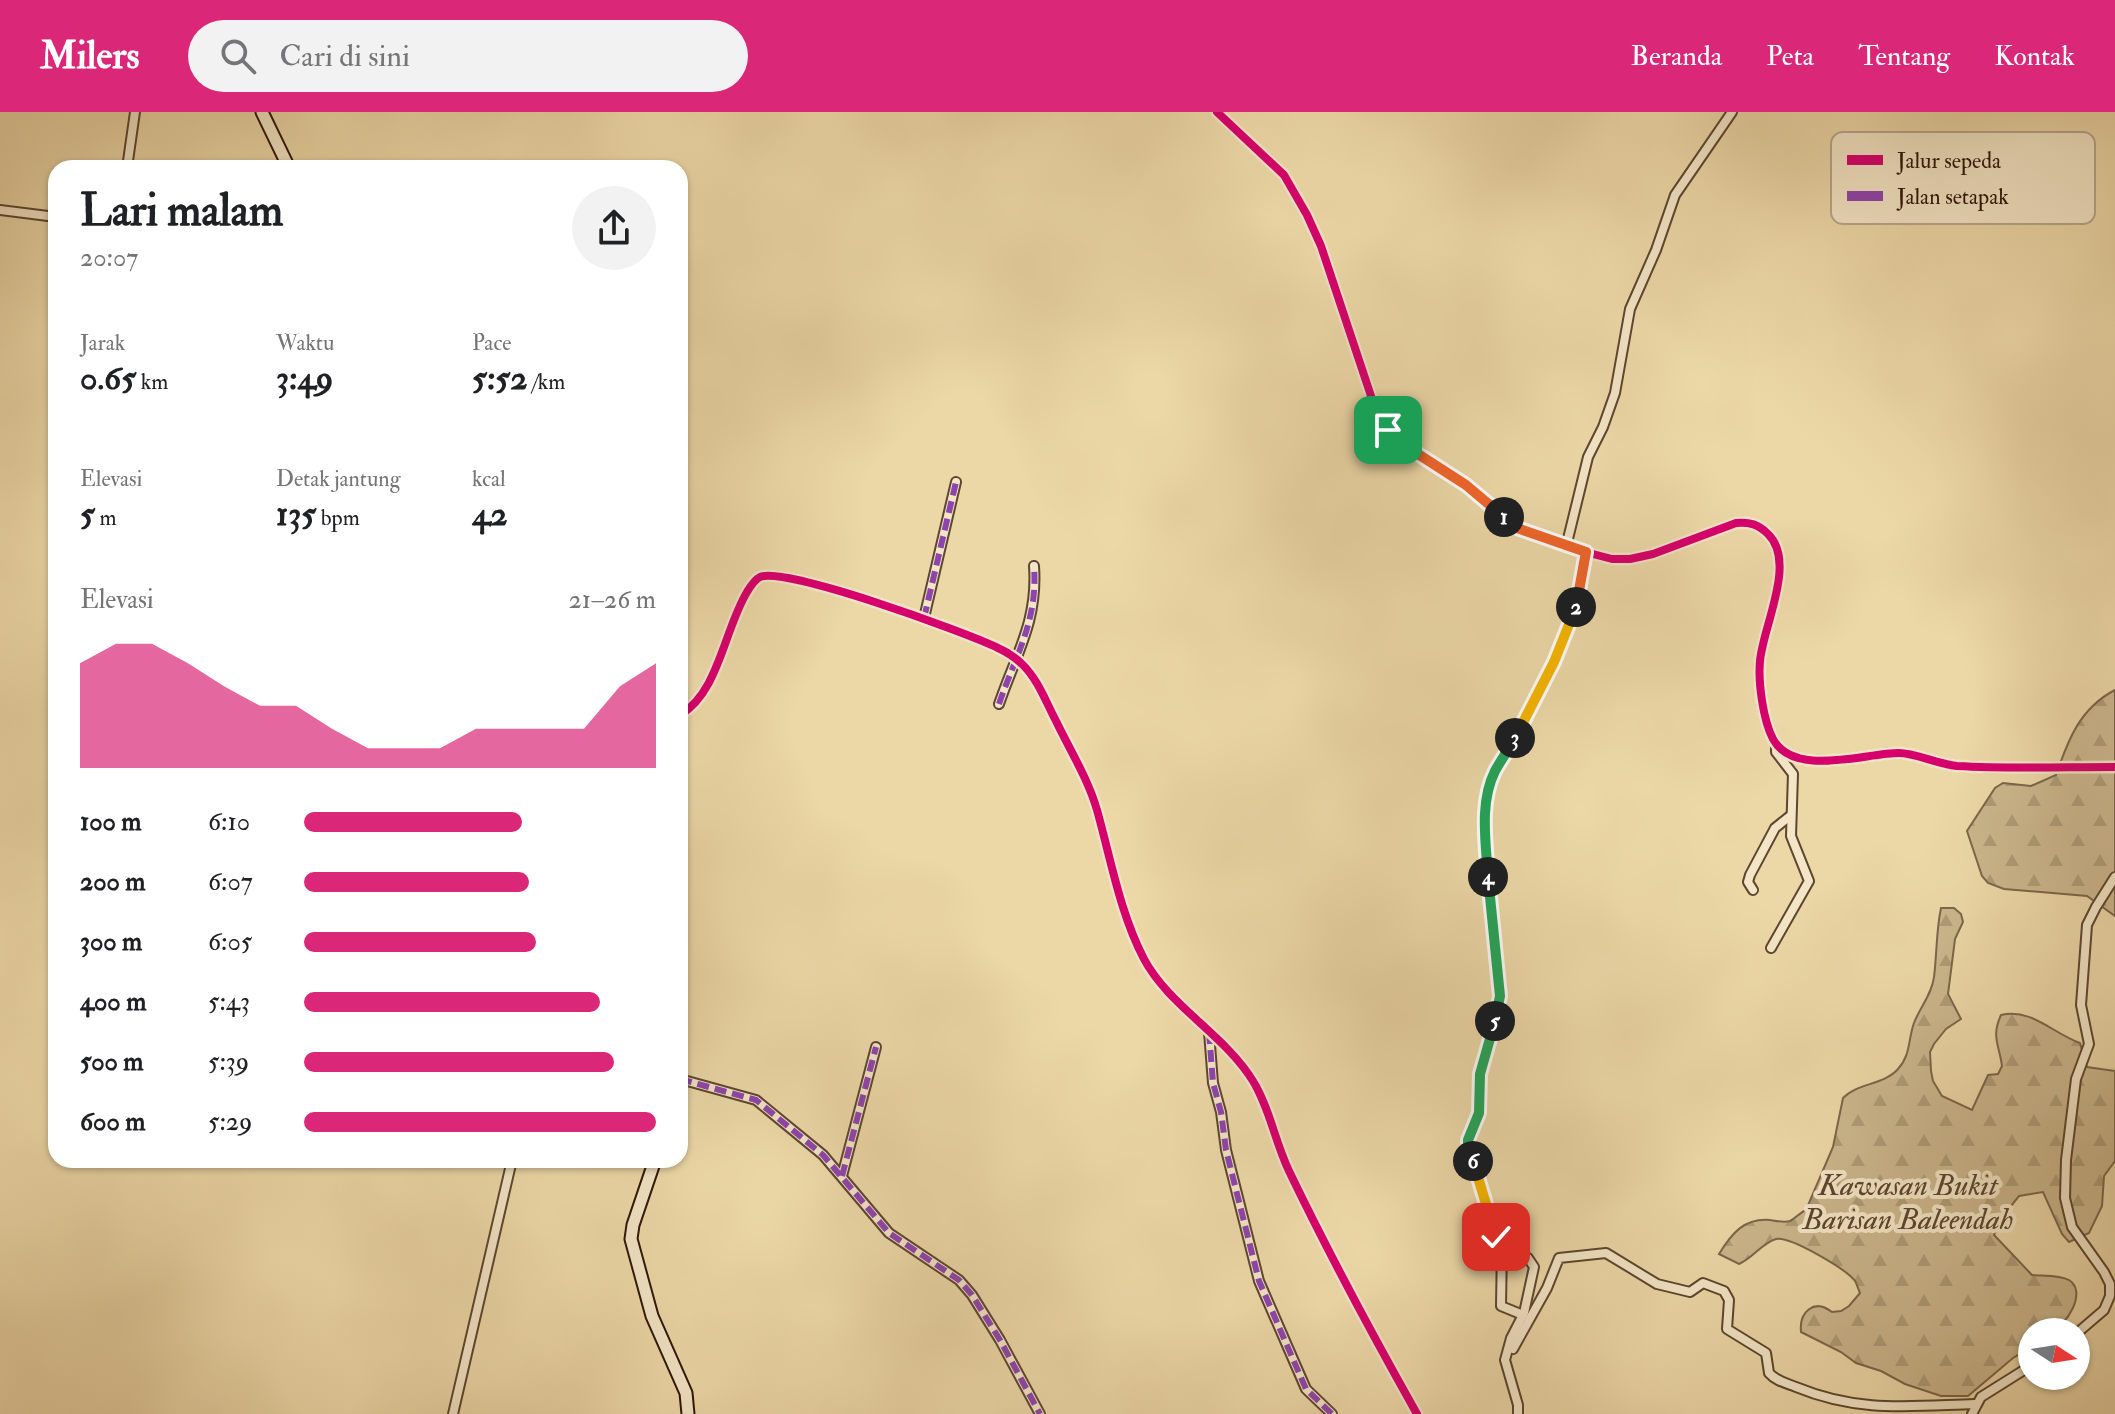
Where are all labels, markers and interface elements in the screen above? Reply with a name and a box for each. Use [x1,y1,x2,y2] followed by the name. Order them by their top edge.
[188,20,748,92] search box
[40,32,140,80] text: Milers
[216,34,260,78] icon: search
[280,38,410,75] text: Cari di sini
[1631,39,1722,74] text: Beranda
[1766,39,1814,74] text: Peta
[1858,39,1950,74] text: Tentang
[1994,39,2075,74] text: Kontak
[1831,132,2095,224] legend
[1896,147,2002,176] text: Jalur sepeda
[1896,183,2009,212] text: Jalan setapak
[80,184,283,239] text: Lari malam
[572,186,656,270] button: share
[80,242,138,274] text: 20:07
[80,329,125,357] text: Jarak
[276,329,334,357] text: Waktu
[472,329,511,357] text: Pace
[80,357,136,400] text: 0.65
[276,357,333,400] text: 3:49
[472,357,527,400] text: 5:52
[136,368,168,396] text: km
[527,368,565,396] text: /km
[1354,396,1422,464] pin
[1366,408,1410,452] icon: arrive
[80,465,142,493] text: Elevasi
[276,465,401,493] text: Detak jantung
[472,465,506,493] text: kcal
[80,493,95,536] text: 5
[276,493,316,536] text: 135
[472,493,508,536] text: 42
[1484,497,1524,537] pin: 1
[1500,503,1508,531] text: 1
[95,504,117,532] text: m
[316,504,360,532] text: bpm
[80,584,154,616] text: Elevasi
[568,584,656,616] text: 21–26 m
[1556,587,1596,627] pin: 2
[1570,593,1582,621] text: 2
[1495,718,1535,758] pin: 3
[1511,724,1519,752] text: 3
[80,806,141,838] text: 100 m
[208,806,250,838] text: 6:10
[1468,857,1508,897] pin: 4
[1482,863,1494,891] text: 4
[80,866,145,898] text: 200 m
[208,866,253,898] text: 6:07
[80,926,142,958] text: 300 m
[208,926,252,958] text: 6:05
[80,986,146,1018] text: 400 m
[208,986,250,1018] text: 5:43
[1475,1001,1515,1041] pin: 5
[1490,1007,1500,1035] text: 5
[80,1046,144,1078] text: 500 m
[208,1046,249,1078] text: 5:39
[80,1106,145,1138] text: 600 m
[208,1106,252,1138] text: 5:29
[1453,1141,1493,1181] pin: 6
[1467,1147,1479,1175] text: 6
[1801,1167,2013,1238] park label: Kawasan Bukit Barisan Baleendah
[1462,1203,1530,1271] pin
[1474,1215,1518,1259] icon: check
[2018,1318,2090,1390] north arrow
[2018,1318,2090,1390] map controls

